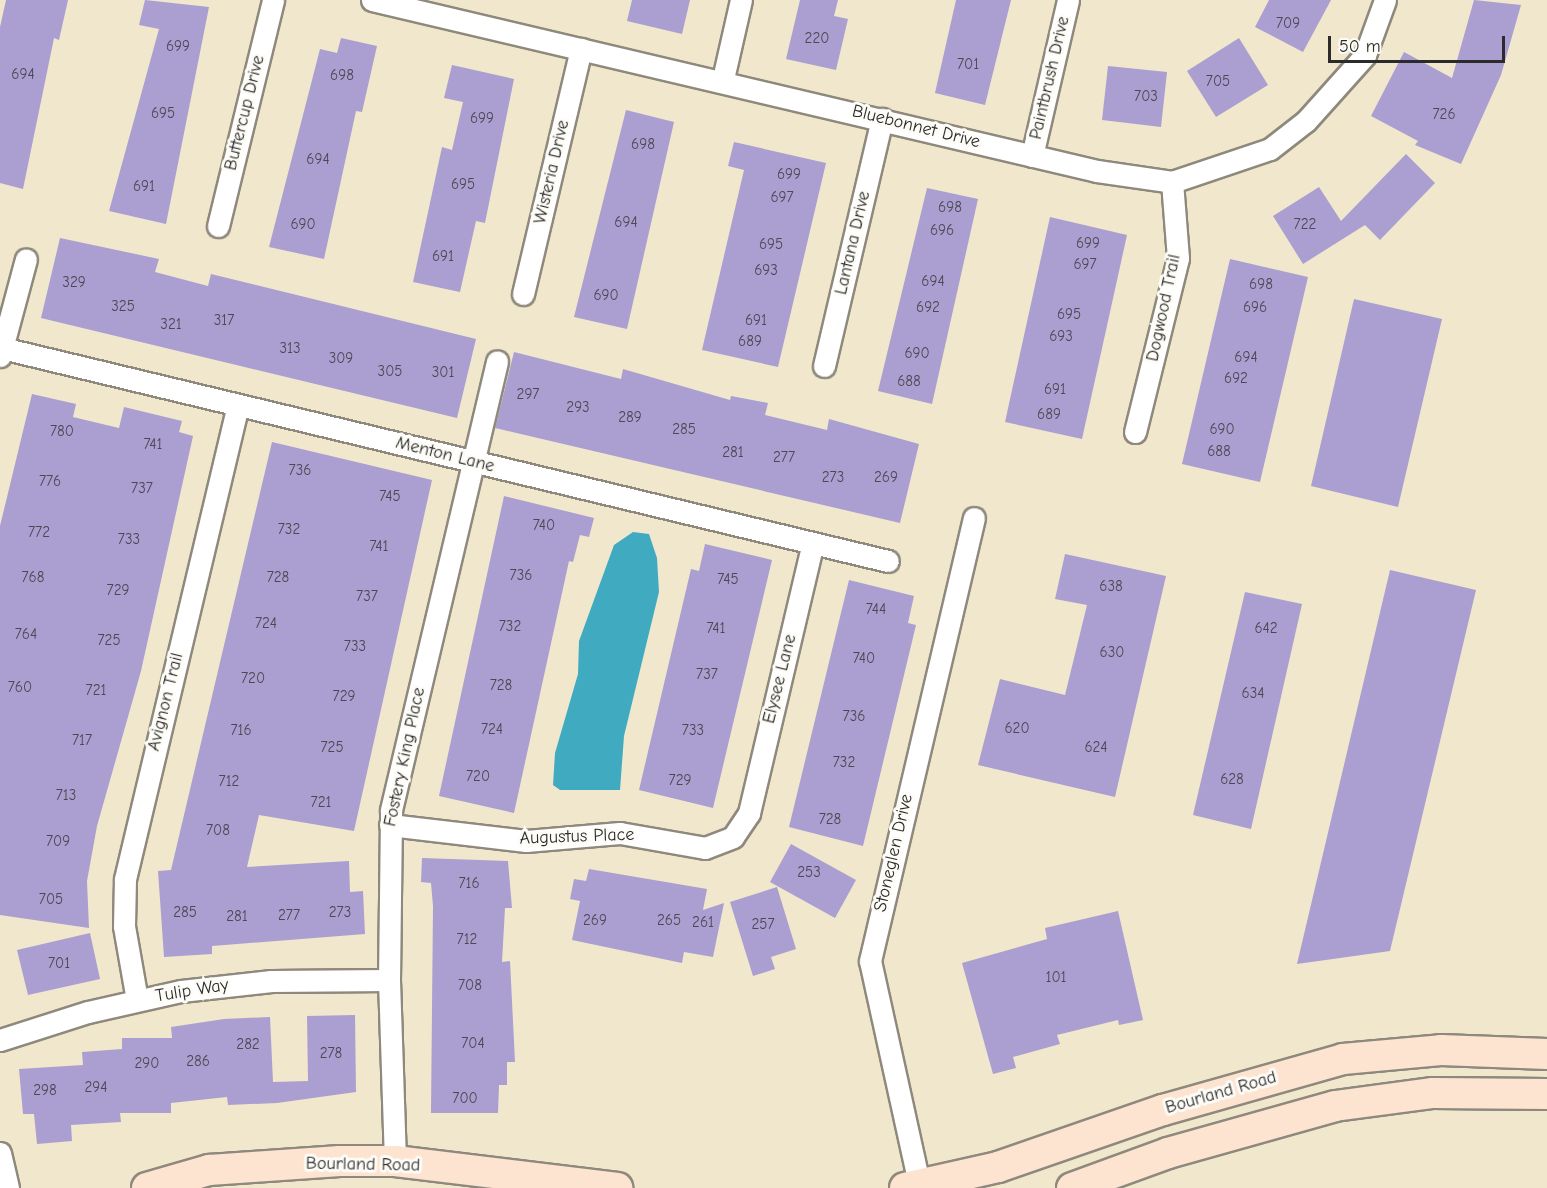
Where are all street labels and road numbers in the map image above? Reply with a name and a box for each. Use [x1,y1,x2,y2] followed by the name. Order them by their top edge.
[1025,14,1075,142] street label: Paintbrush Drive
[220,53,270,173] street label: Buttercup Drive
[850,101,982,153] street label: Bluebonnet Drive
[530,118,574,226] street label: Wisteria Drive
[831,189,875,297] street label: Lantana Drive
[1142,252,1186,364] street label: Dogwood Trail
[393,432,497,478] street label: Menton Lane
[758,632,802,726] street label: Elysee Lane
[143,651,189,753] street label: Avignon Trail
[380,685,430,829] street label: Fostery King Place
[870,792,918,914] street label: Stoneglen Drive
[519,824,635,850] street label: Augustus Place
[154,975,230,1007] street label: Tulip Way
[1163,1067,1279,1119] street label: Bourland Road
[306,1153,420,1177] street label: Bourland Road

